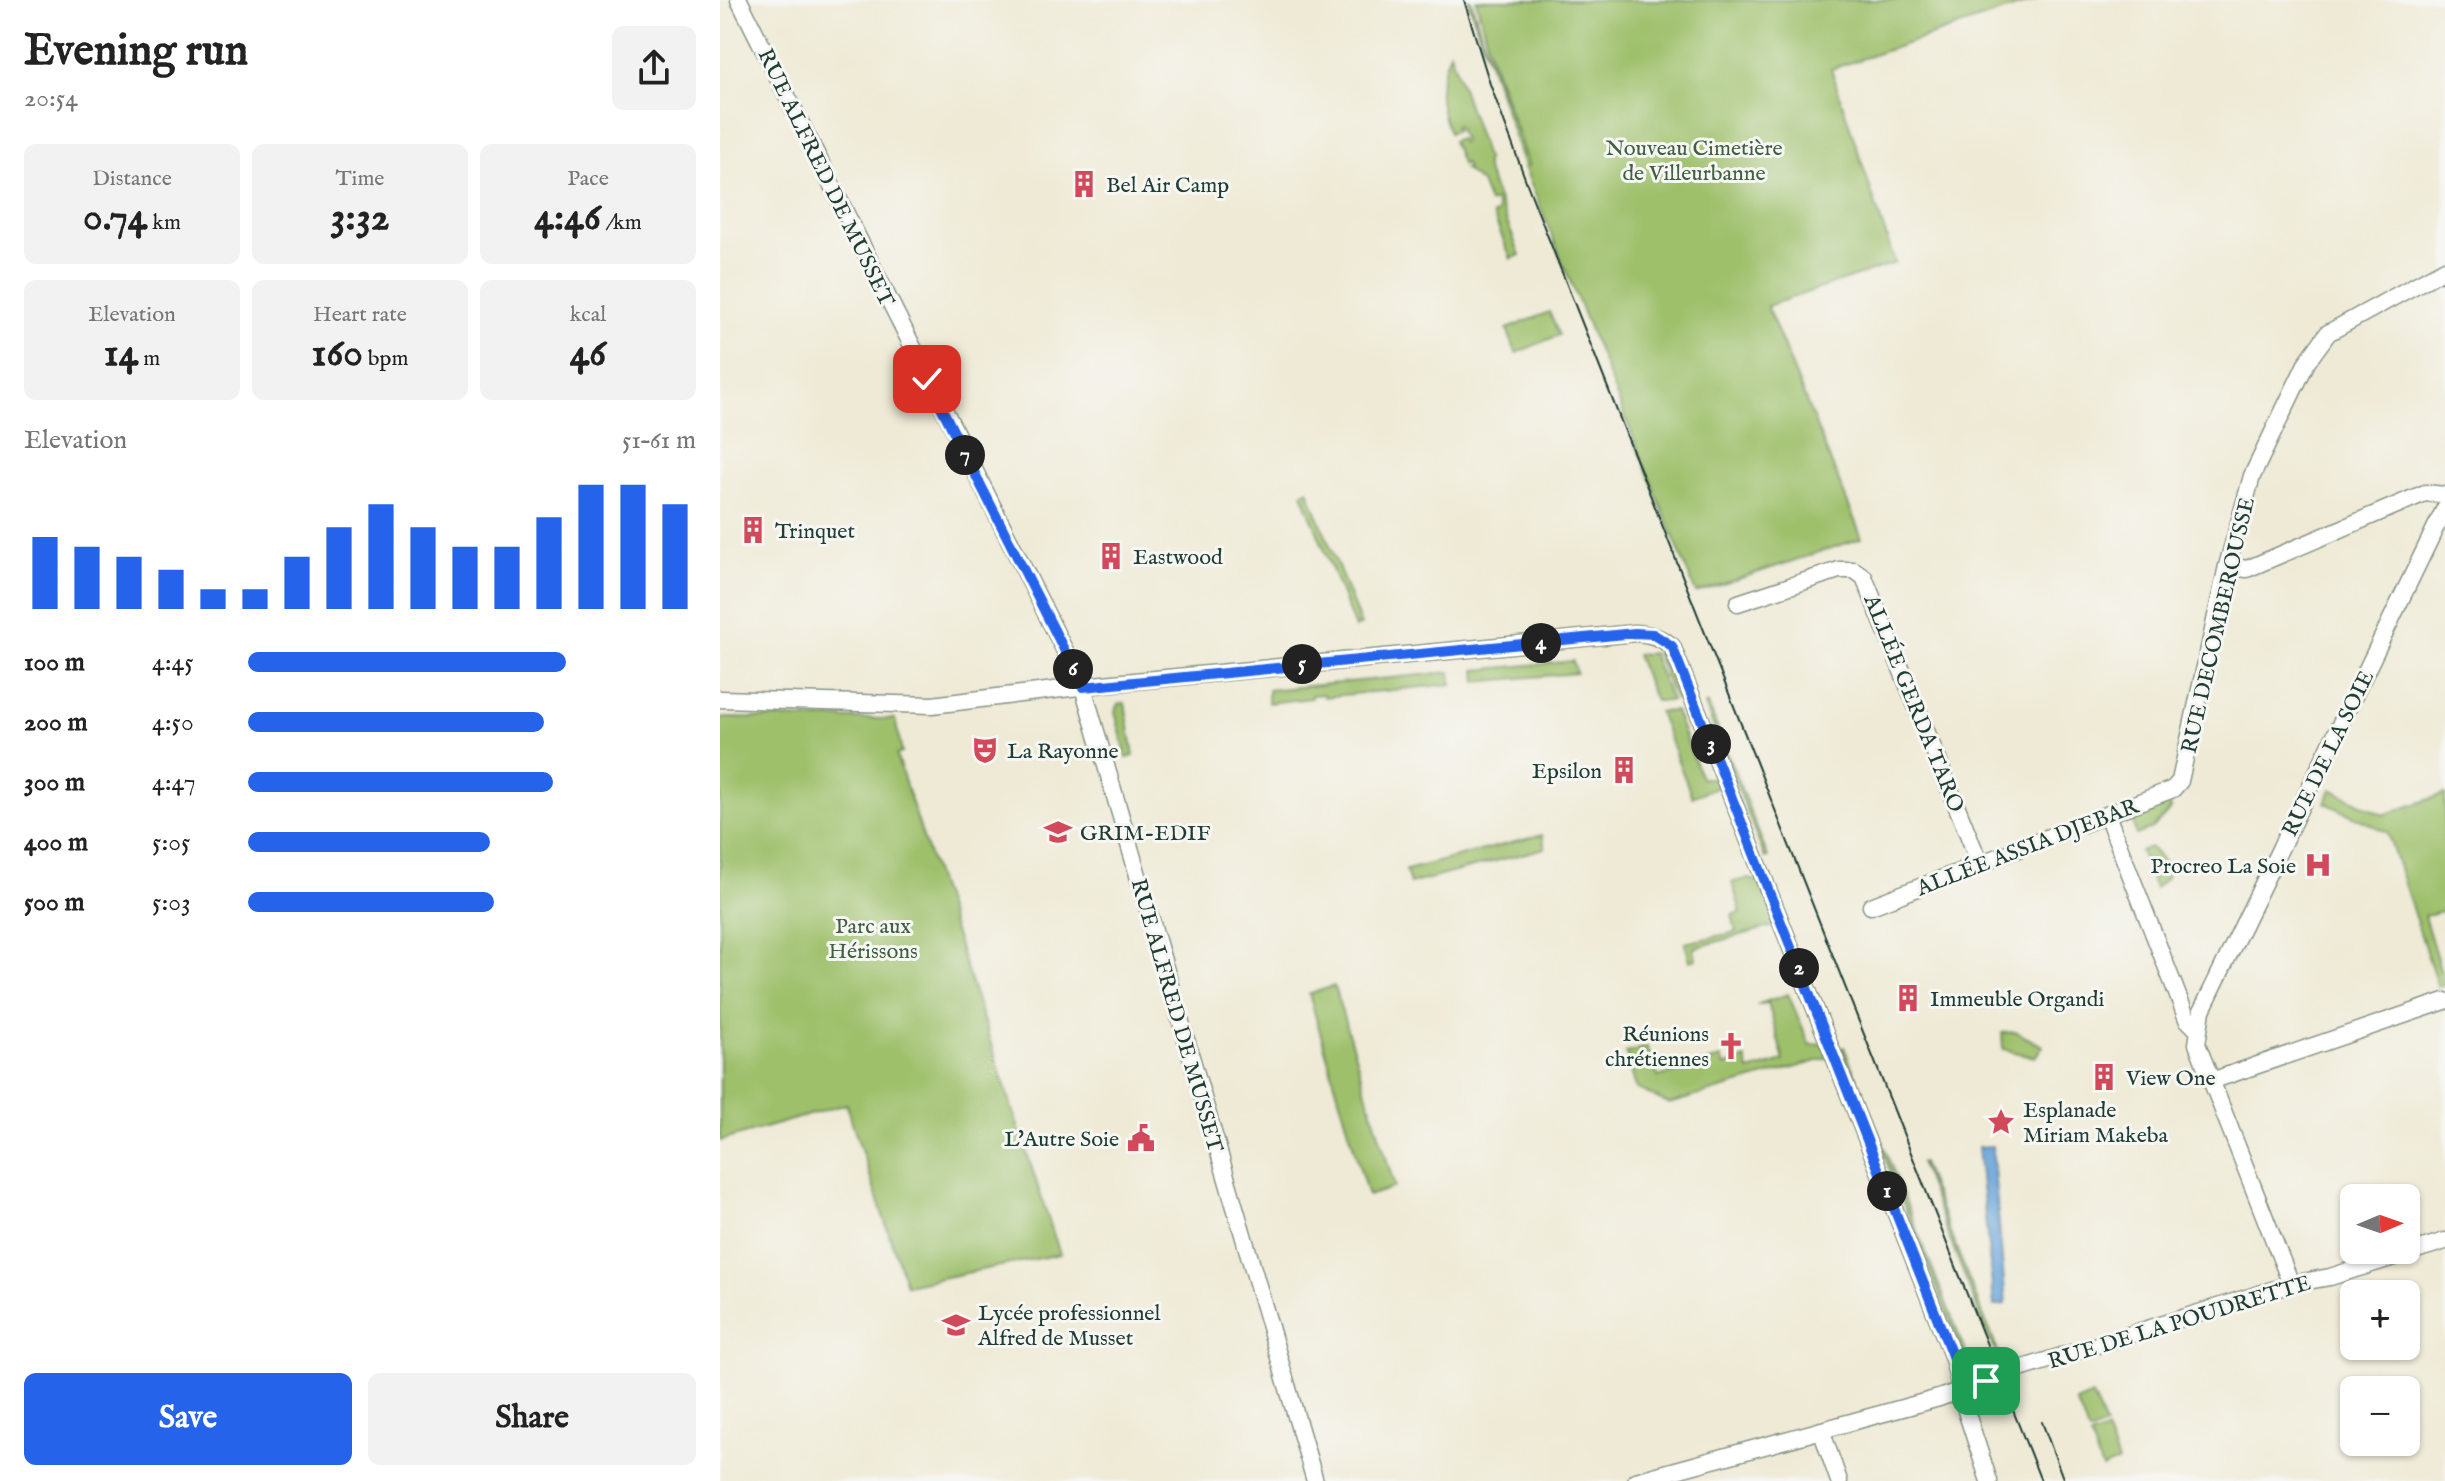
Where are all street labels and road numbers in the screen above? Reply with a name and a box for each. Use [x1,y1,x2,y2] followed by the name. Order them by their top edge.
[750,44,900,311] street label: RUE ALFRED DE MUSSET
[2176,495,2262,756] street label: RUE DECOMBEROUSSE
[1856,590,1970,817] street label: ALLÉE GERDA TARO
[2276,666,2381,842] street label: RUE DE LA SOIE
[1912,792,2144,904] street label: ALLÉE ASSIA DJEBAR
[1124,875,1229,1156] street label: RUE ALFRED DE MUSSET
[2045,1270,2314,1376] street label: RUE DE LA POUDRETTE

